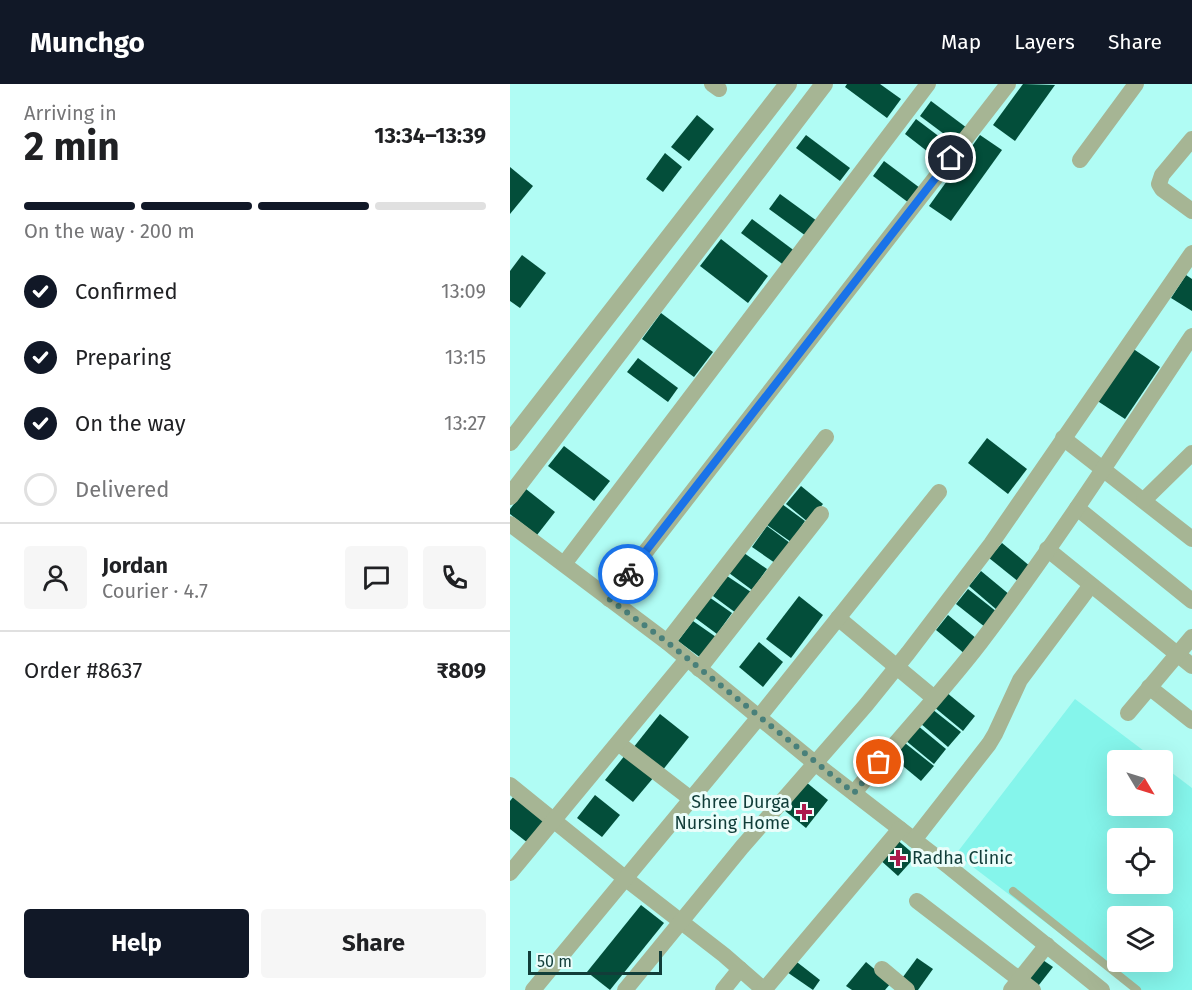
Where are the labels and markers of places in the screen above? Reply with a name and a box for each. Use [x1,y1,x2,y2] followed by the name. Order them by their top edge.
[925,132,976,183] pin
[853,736,904,787] pin
[674,791,790,834] place label: Shree Durga Nursing Home
[795,803,813,821] marker: Shree Durga Nursing Home
[912,847,1013,869] place label: Radha Clinic
[889,849,907,867] marker: Radha Clinic

